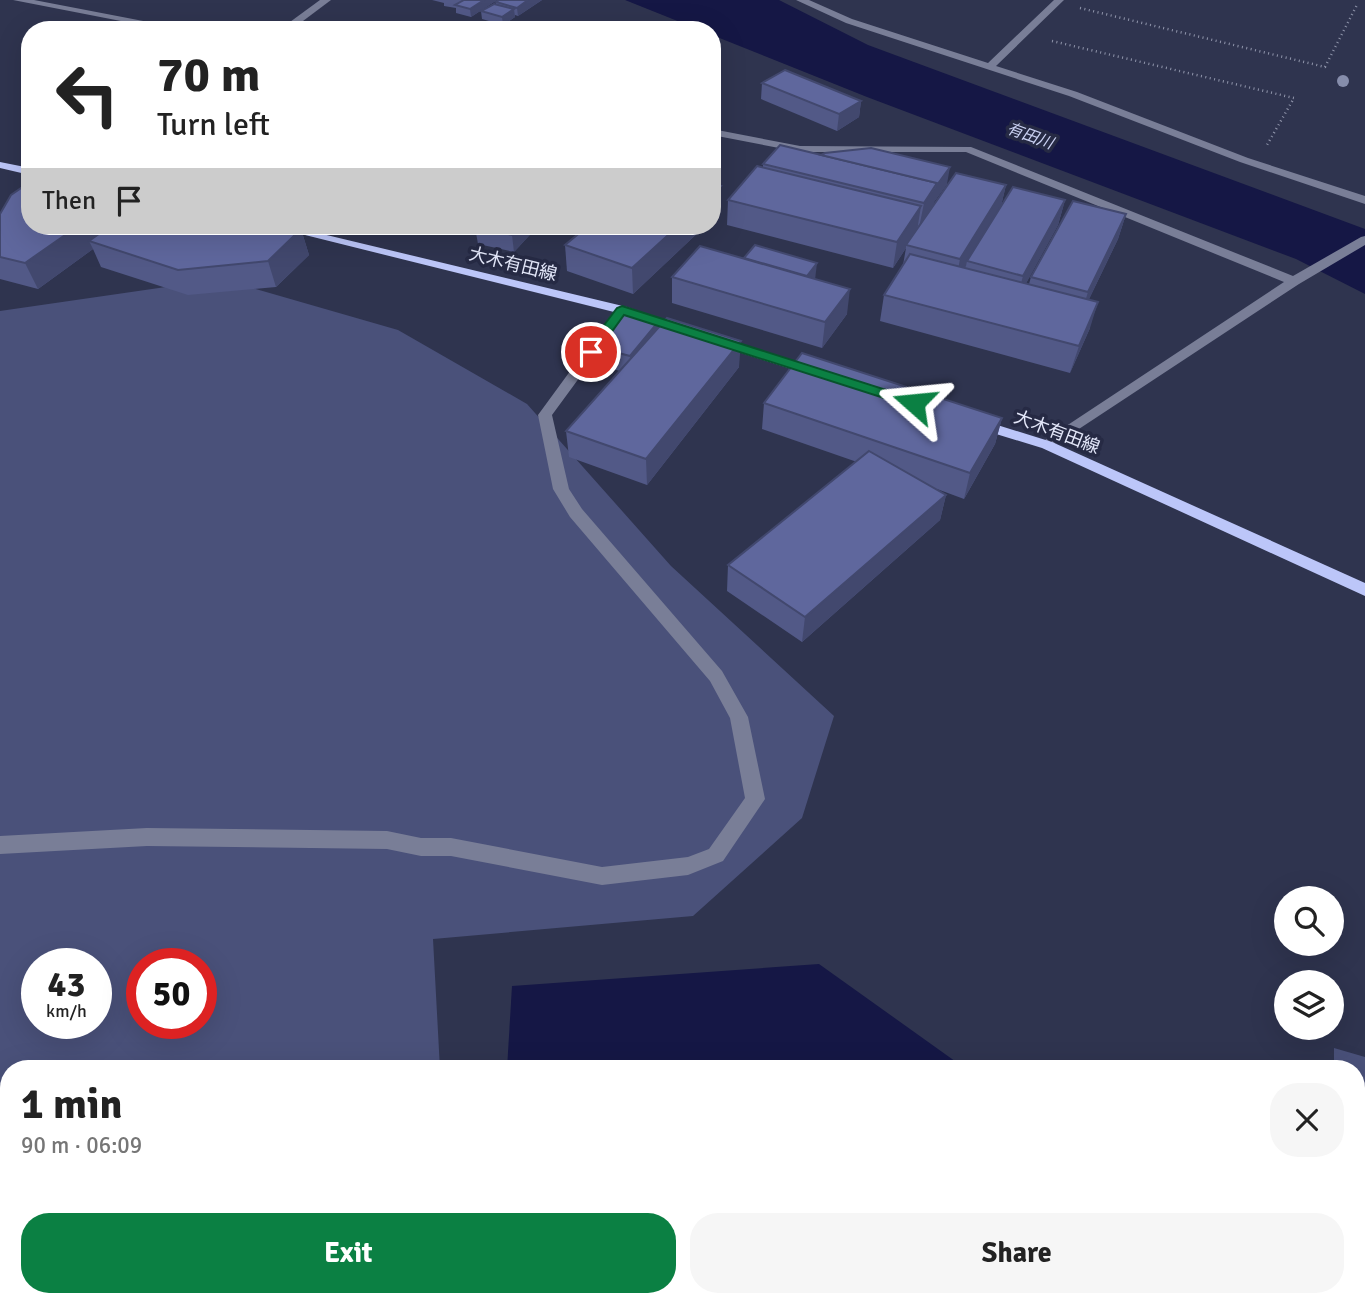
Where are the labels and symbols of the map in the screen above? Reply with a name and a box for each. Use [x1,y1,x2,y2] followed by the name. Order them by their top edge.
[1004,118,1058,154] water label: 有田川
[467,242,559,286] street label: 大木有田線
[561,322,621,382] pin
[877,366,951,440] position arrow
[1011,406,1103,458] street label: 大木有田線
[126,948,217,1039] speed limit sign: 50

